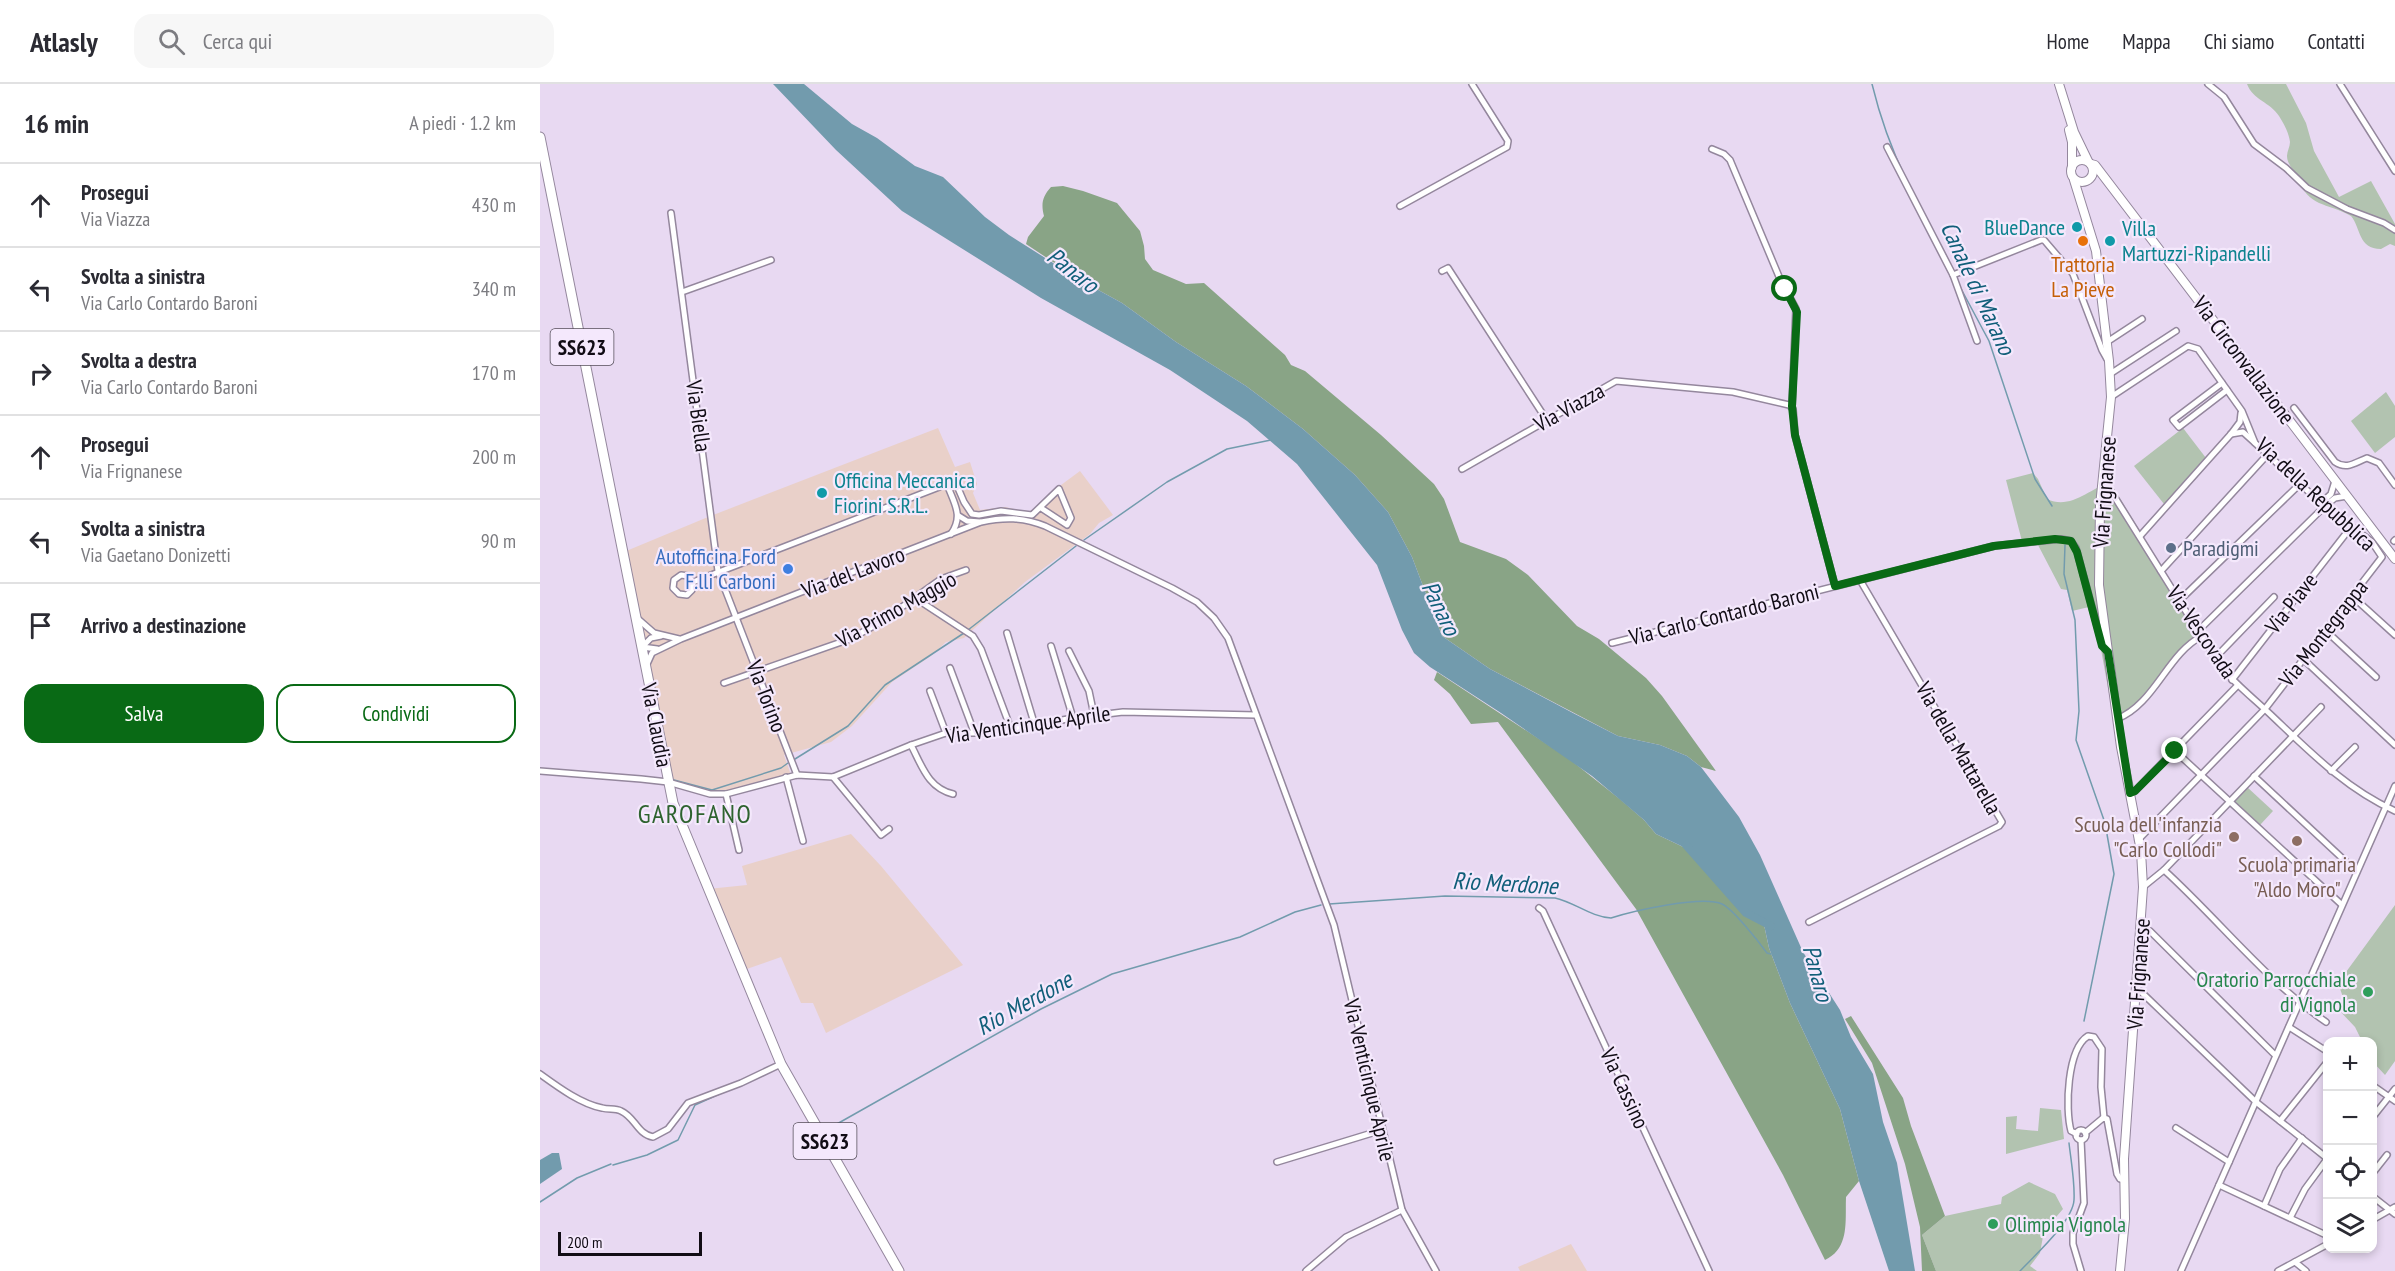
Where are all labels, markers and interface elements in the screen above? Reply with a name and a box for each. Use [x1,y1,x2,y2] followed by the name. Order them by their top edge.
[134,14,554,68] search box
[30,23,98,60] text: Atlasly
[155,25,188,58] icon: search
[203,27,272,55] text: Cerca qui
[2047,28,2089,55] text: Home
[2122,28,2171,55] text: Mappa
[2204,28,2274,55] text: Chi siamo
[2307,28,2365,55] text: Contatti
[24,107,89,140] text: 16 min
[409,110,516,136] text: A piedi · 1.2 km
[81,178,149,206] text: Prosegui
[24,189,57,222] icon: ahead
[472,192,516,218] text: 430 m
[81,206,150,232] text: Via Viazza
[1984,213,2065,241] place label: BlueDance
[2121,214,2271,267] place label: Villa Martuzzi-Ripandelli
[1934,216,2023,361] water label: Canale di Marano
[2070,220,2084,234] marker: BlueDance
[2076,234,2090,248] marker: Trattoria La Pieve
[2103,234,2117,248] marker: Villa Martuzzi-Ripandelli
[1041,240,1106,301] water label: Panaro
[2051,250,2115,303] place label: Trattoria La Pieve
[81,262,205,290] text: Svolta a sinistra
[24,273,57,306] icon: left
[1771,275,1797,301] route start
[472,276,516,302] text: 340 m
[81,290,258,316] text: Via Carlo Contardo Baroni
[2186,290,2301,430] street label: Via Circonvallazione
[550,329,614,365] road number: SS623
[81,346,197,374] text: Svolta a destra
[24,357,57,390] icon: right
[472,360,516,386] text: 170 m
[81,374,258,400] text: Via Carlo Contardo Baroni
[1528,376,1609,438] street label: Via Viazza
[680,378,718,453] street label: Via Biella
[81,430,149,458] text: Prosegui
[2249,430,2382,557] street label: Via della Repubblica
[2086,435,2122,550] street label: Via Frignanese
[24,441,57,474] icon: ahead
[472,444,516,470] text: 200 m
[81,458,182,484] text: Via Frignanese
[834,466,975,519] place label: Officina Meccanica Fiorini S.R.L.
[815,486,829,500] marker: Officina Meccanica Fiorini S.R.L.
[81,514,205,542] text: Svolta a sinistra
[24,525,57,558] icon: left
[481,528,516,554] text: 90 m
[2183,534,2259,562] place label: Paradigmi
[797,540,908,605] street label: Via del Lavoro
[2164,541,2178,555] marker: Paradigmi
[81,542,231,568] text: Via Gaetano Donizetti
[656,542,776,595] place label: Autofficina Ford F.lli Carboni
[781,562,795,576] marker: Autofficina Ford F.lli Carboni
[830,564,961,654] street label: Via Primo Maggio
[2258,567,2323,640] street label: Via Piave
[2272,574,2374,693] street label: Via Montegrappa
[1415,576,1468,642] water label: Panaro
[1625,577,1822,651] street label: Via Carlo Contardo Baroni
[2160,579,2243,684] street label: Via Vescovada
[24,609,57,642] icon: arrive
[81,611,246,639] text: Arrivo a destinazione
[740,655,793,736] street label: Via Torino
[1909,676,2008,819] street label: Via della Mattarella
[635,680,679,769] street label: Via Claudia
[24,684,264,743] button: Salva
[276,684,516,743] button: Condividi
[943,699,1112,750] street label: Via Venticinque Aprile
[2161,737,2187,763] route end
[638,797,752,830] district label: GAROFANO
[2074,810,2222,863] place label: Scuola dell'infanzia "Carlo Collodi"
[2227,830,2241,844] marker: Scuola dell'infanzia "Carlo Collodi"
[2290,834,2304,848] marker: Scuola primaria "Aldo Moro"
[2238,850,2356,903] place label: Scuola primaria "Aldo Moro"
[1452,865,1560,901] water label: Rio Merdone
[2120,917,2156,1032] street label: Via Frignanese
[1796,942,1841,1006] water label: Panaro
[970,963,1079,1042] water label: Rio Merdone
[2196,965,2356,1018] place label: Oratorio Parrocchiale di Vignola
[2361,985,2375,999] marker: Oratorio Parrocchiale di Vignola
[1337,995,1402,1164] street label: Via Venticinque Aprile
[2323,1037,2377,1253] map controls
[2323,1037,2377,1091] button: +
[1594,1042,1656,1133] street label: Via Cassino
[2323,1091,2377,1145] button: −
[794,1123,856,1159] road number: SS623
[2323,1145,2377,1199] button: locate
[2323,1199,2377,1253] button: layers
[2005,1210,2126,1238] place label: Olimpia Vignola
[1986,1217,2000,1231] marker: Olimpia Vignola
[558,1229,702,1256] scale bar
[567,1232,602,1252] text: 200 m

